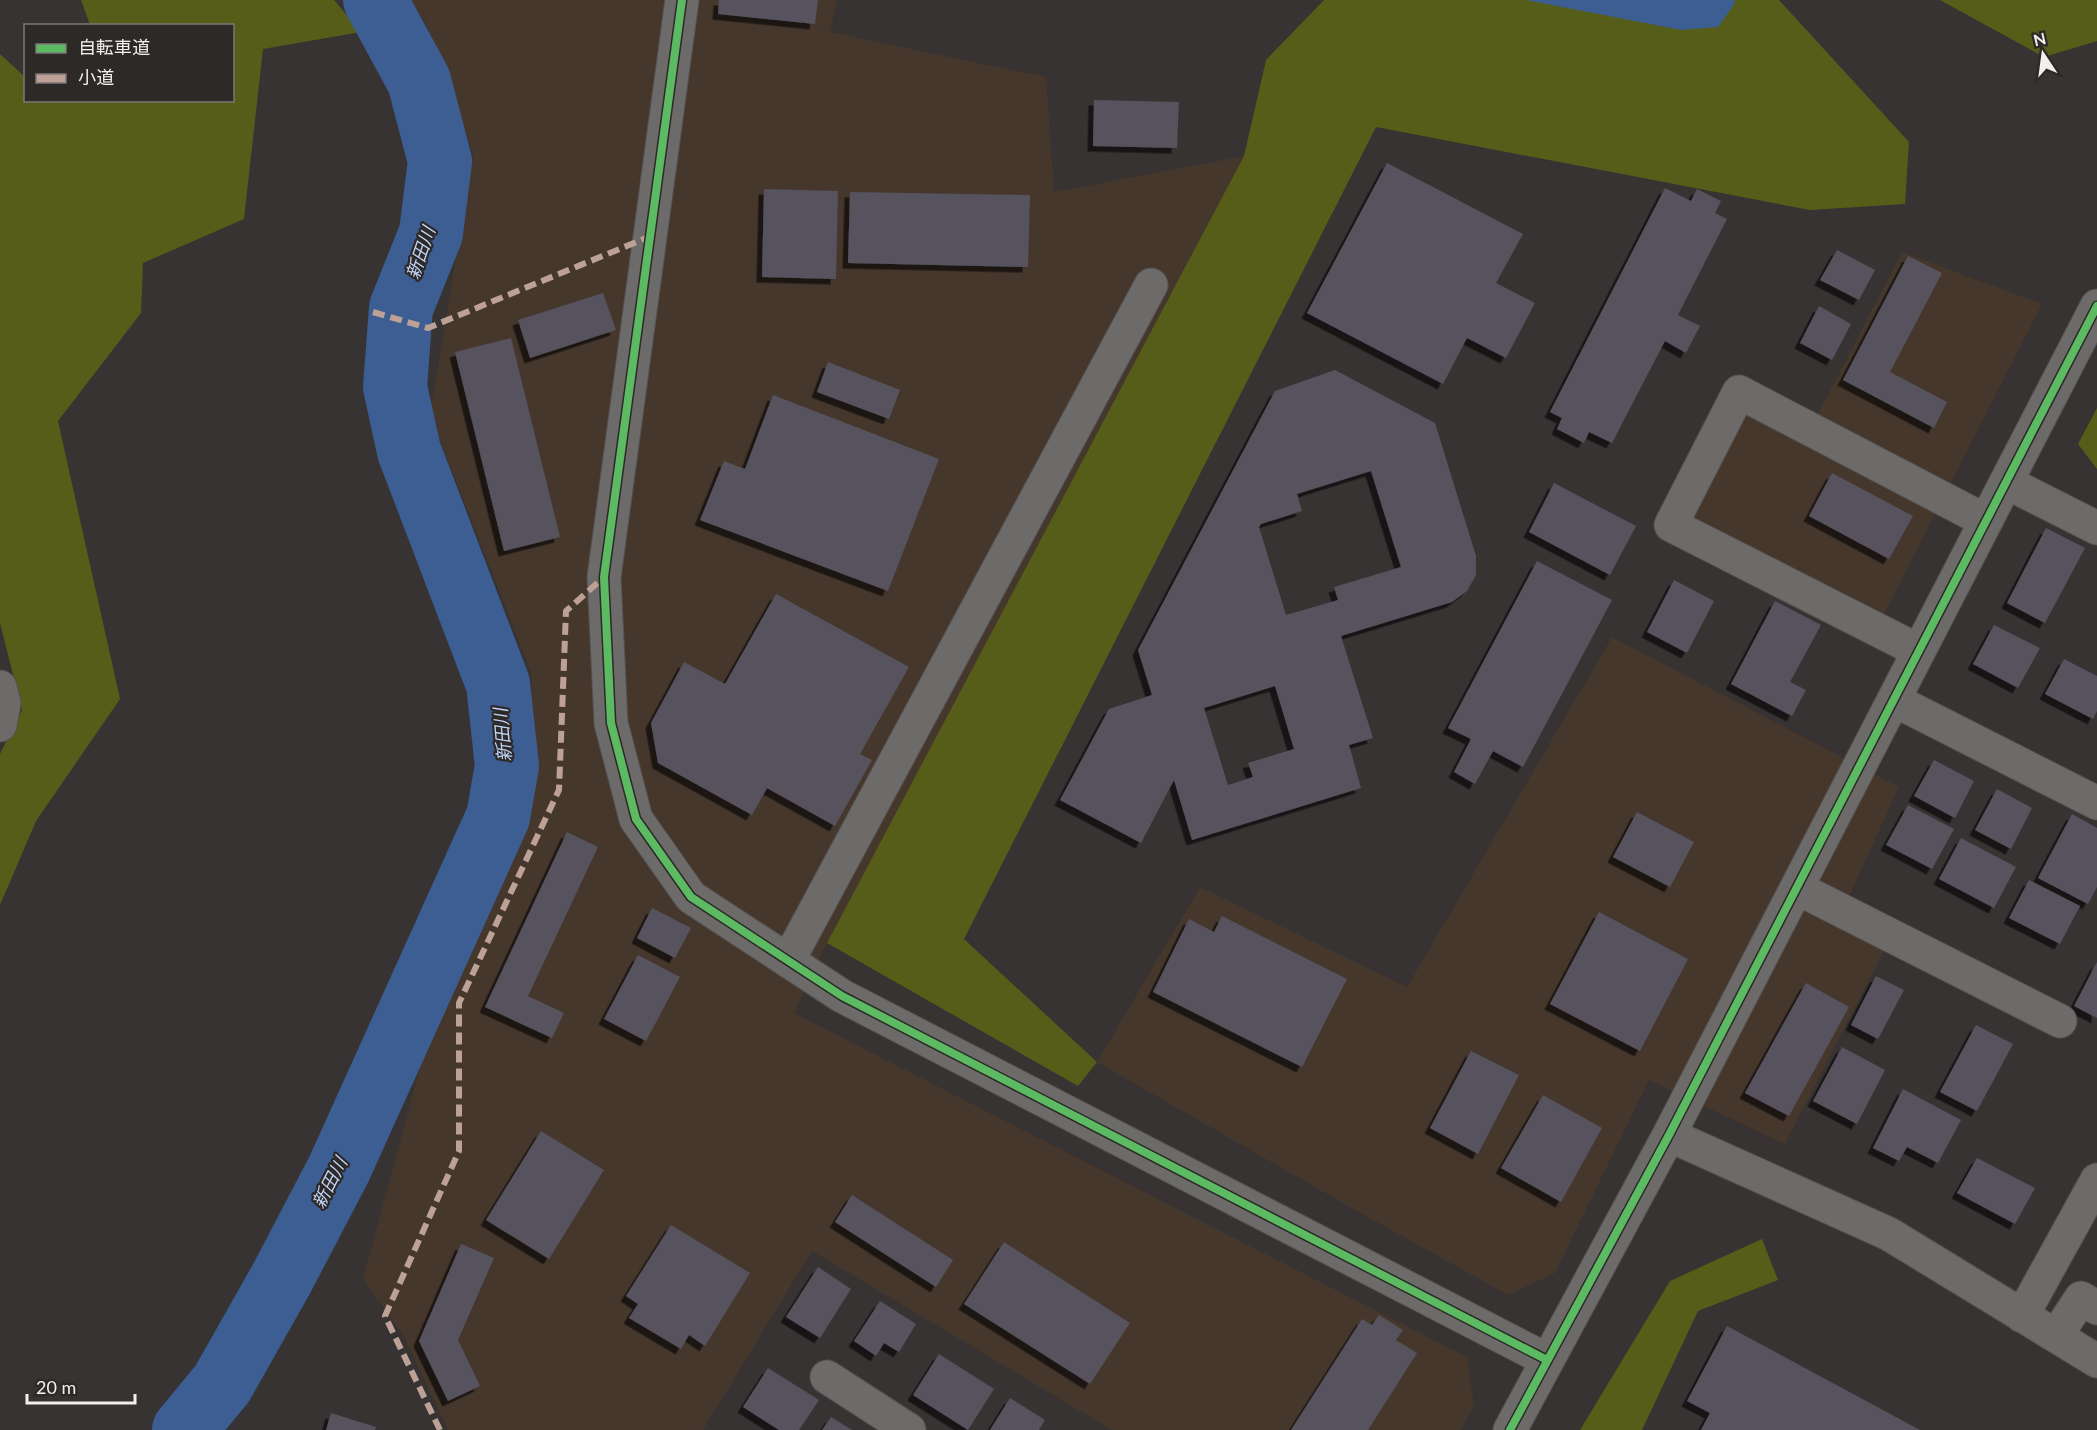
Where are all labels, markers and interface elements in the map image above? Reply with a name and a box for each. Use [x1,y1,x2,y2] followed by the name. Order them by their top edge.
[24,24,234,102] legend
[2013,24,2073,84] north arrow
[2031,28,2048,50] text: N
[78,36,150,58] text: 自転車道
[78,66,114,88] text: 小道
[401,222,440,282] water label: 新田川
[489,705,515,763] water label: 新田川
[307,1152,352,1212] water label: 新田川
[27,1367,135,1405] scale bar
[36,1376,76,1398] text: 20 m

